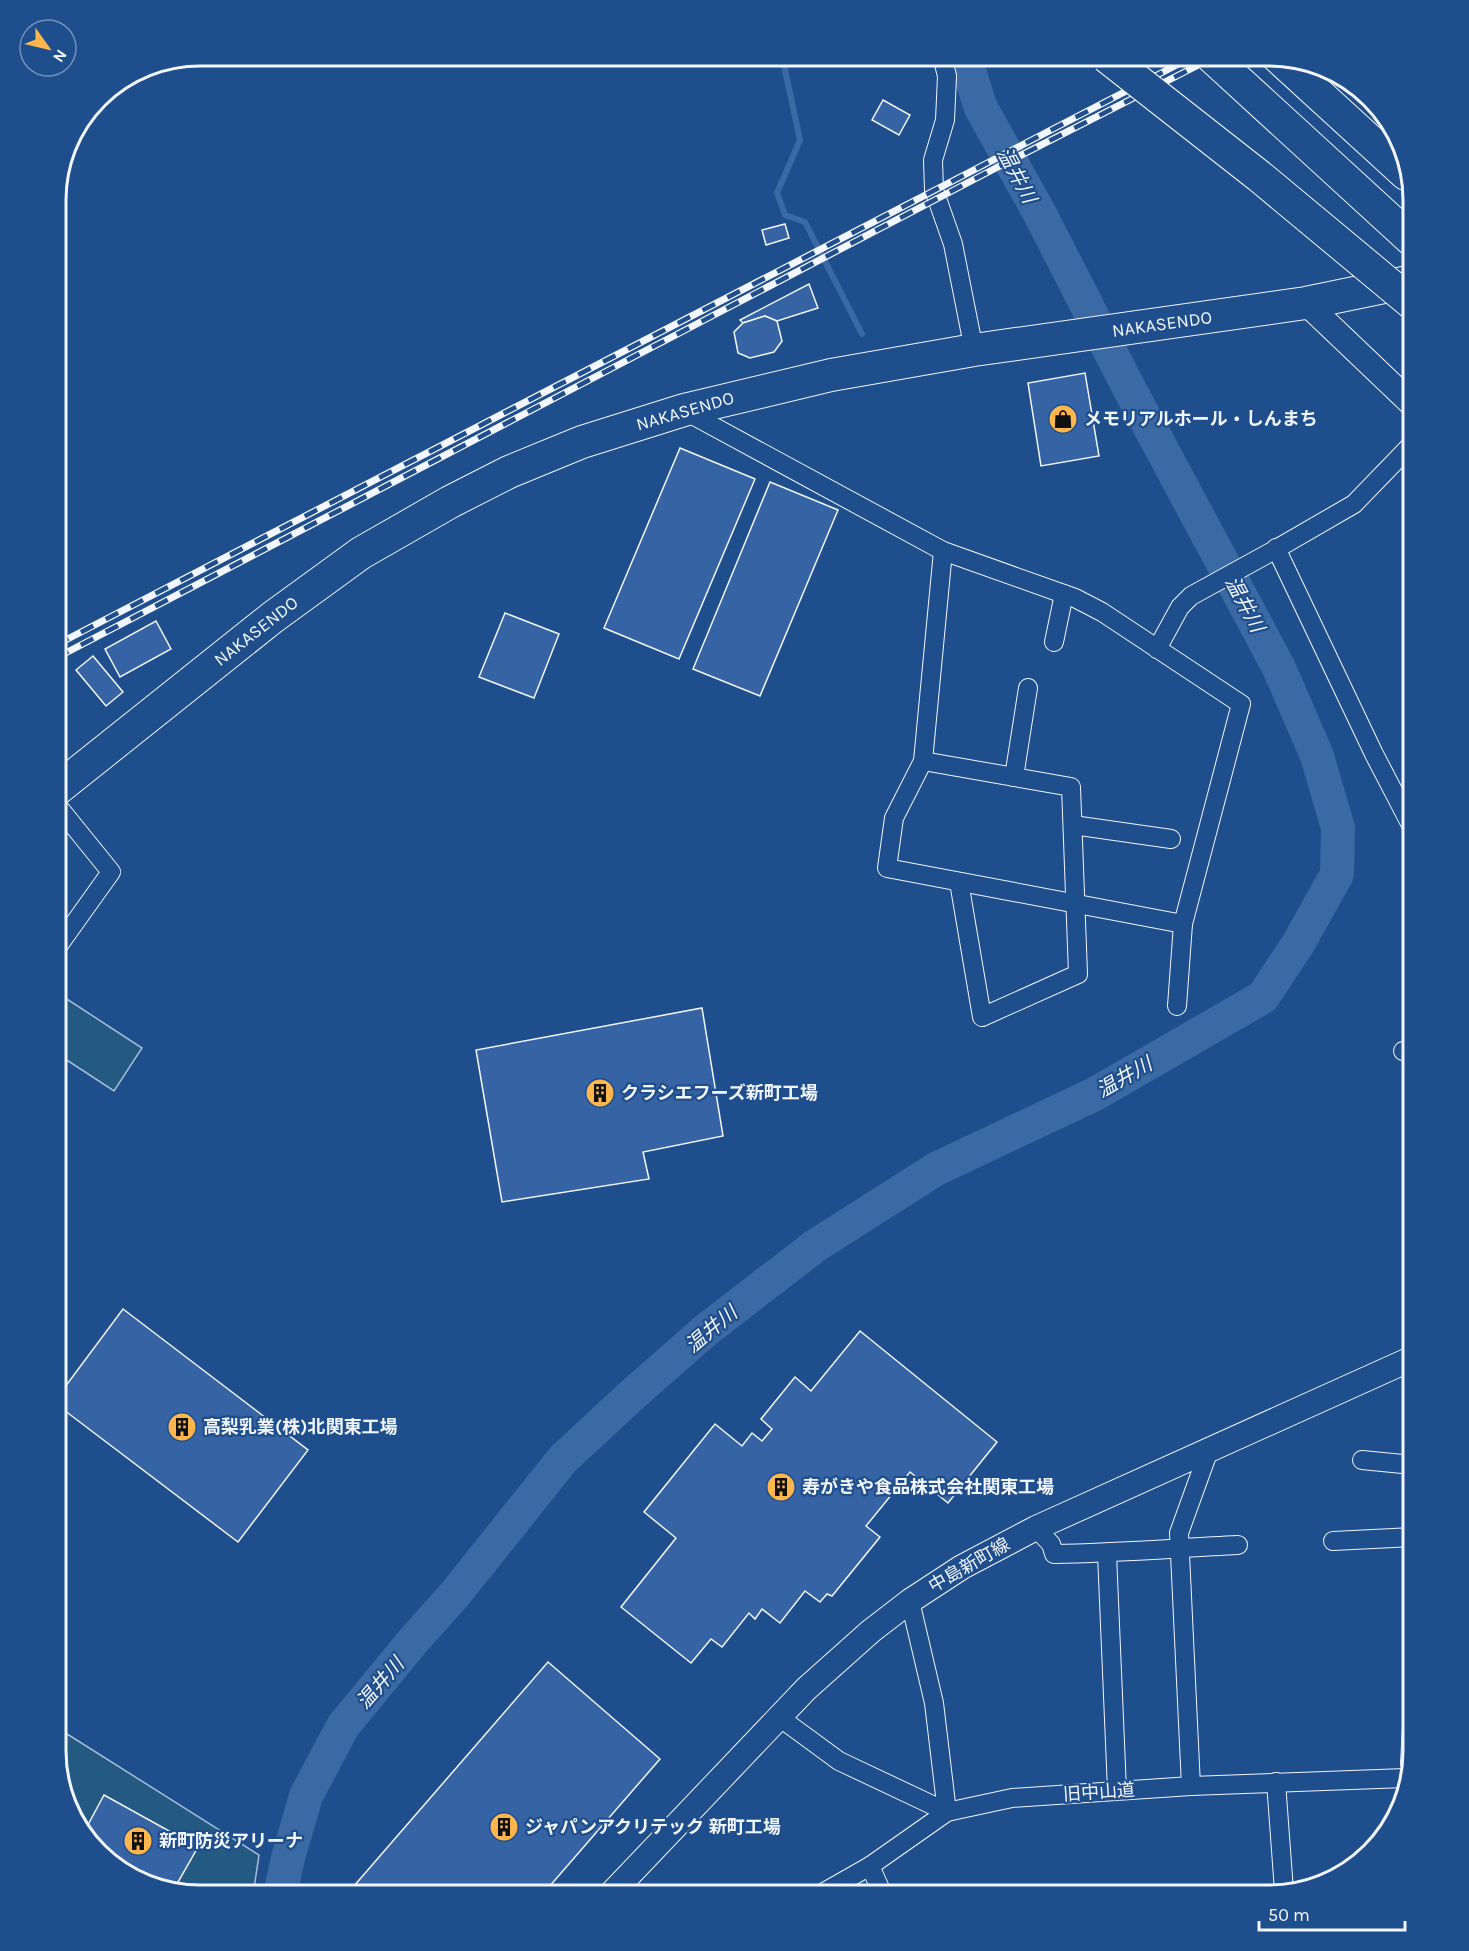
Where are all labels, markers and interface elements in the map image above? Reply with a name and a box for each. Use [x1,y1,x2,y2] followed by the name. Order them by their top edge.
[18,18,78,78] north arrow
[49,46,71,66] text: N
[992,143,1042,209] water label: 温井川
[1111,306,1213,342] street label: NAKASENDO
[634,387,736,435] street label: NAKASENDO
[1047,403,1079,435] shop icon: メモリアルホール・しんまち
[1084,408,1318,430] place label: メモリアルホール・しんまち
[1220,572,1270,638] water label: 温井川
[210,591,302,671] street label: NAKASENDO
[1093,1051,1158,1102] water label: 温井川
[584,1077,616,1109] building icon: クラシエフーズ新町工場
[621,1082,818,1104] place label: クラシエフーズ新町工場
[681,1300,743,1357] water label: 温井川
[166,1411,198,1443] building icon: 高梨乳業(株)北関東工場
[203,1416,397,1438] place label: 高梨乳業(株)北関東工場
[765,1471,797,1503] building icon: 寿がきや食品株式会社関東工場
[802,1476,1054,1498] place label: 寿がきや食品株式会社関東工場
[925,1533,1013,1597] street label: 中島新町線
[352,1652,410,1714] water label: 温井川
[1062,1779,1136,1805] street label: 旧中山道
[488,1811,520,1843] building icon: ジャパンアクリテック 新町工場
[525,1816,781,1838] place label: ジャパンアクリテック 新町工場
[122,1825,154,1857] building icon: 新町防災アリーナ
[159,1830,303,1852] place label: 新町防災アリーナ
[1259,1894,1404,1932] scale bar
[1268,1904,1310,1926] text: 50 m

